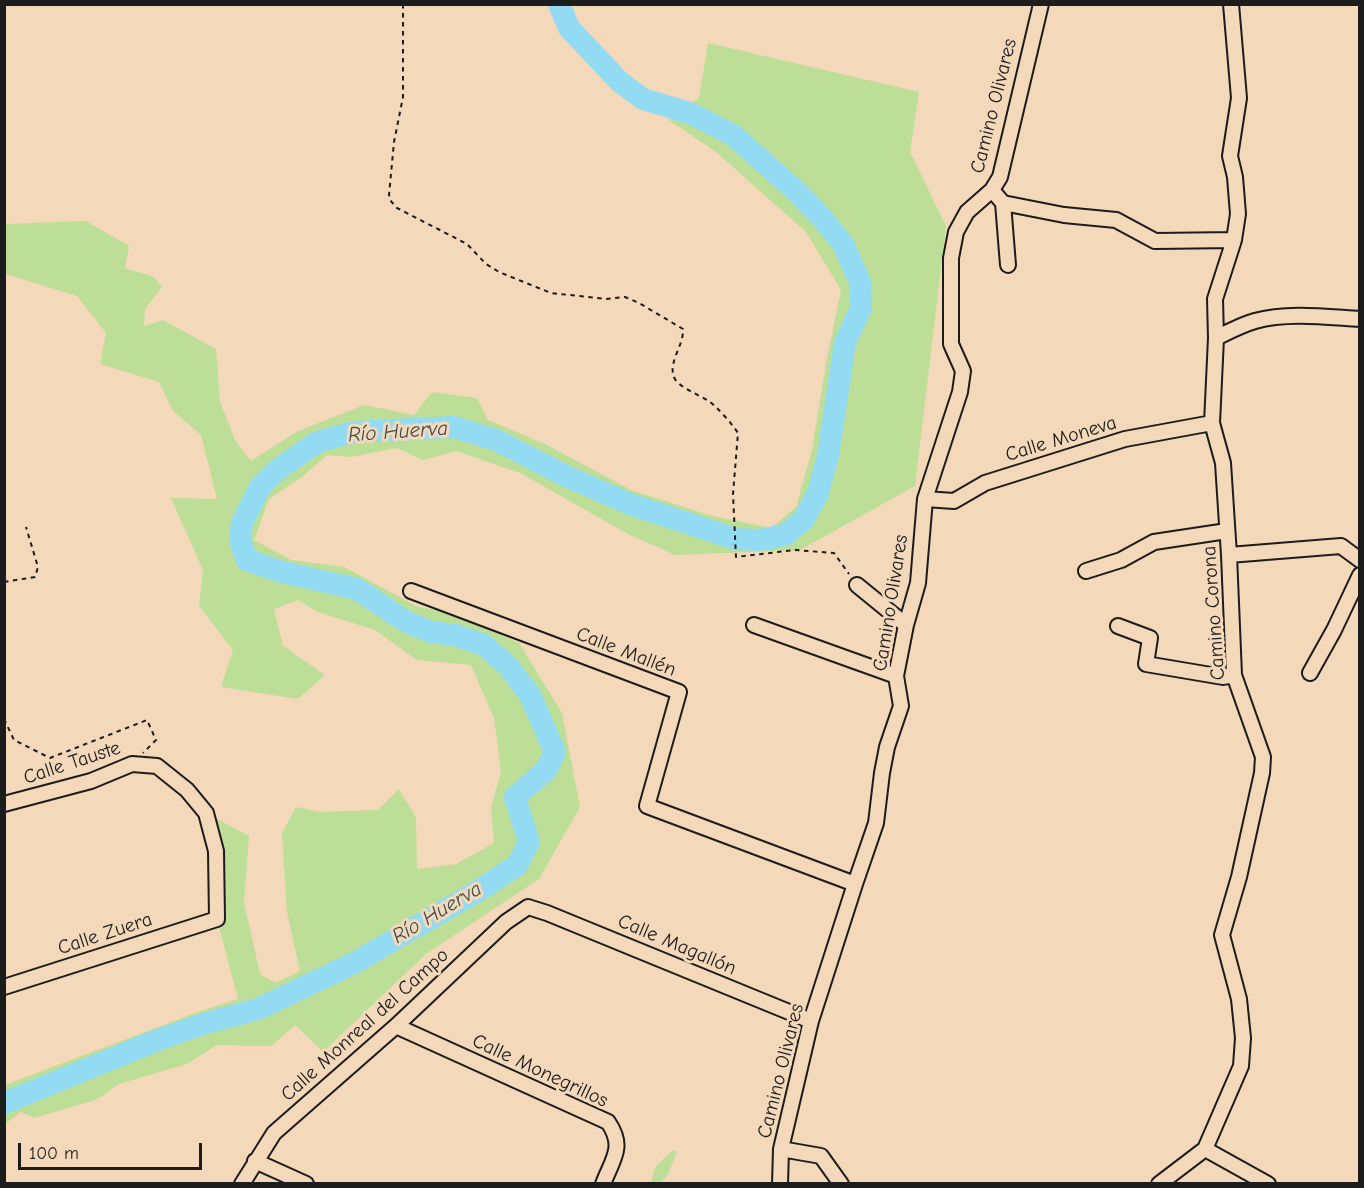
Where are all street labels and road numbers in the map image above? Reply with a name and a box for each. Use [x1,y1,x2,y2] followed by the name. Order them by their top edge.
[966,36,1022,176] street label: Camino Olivares
[1003,411,1119,467] street label: Calle Moneva
[868,533,914,673] street label: Camino Olivares
[1197,545,1231,681] street label: Camino Corona
[573,622,679,682] street label: Calle Mallén
[20,736,124,790] street label: Calle Tauste
[55,907,155,961] street label: Calle Zuera
[614,909,740,981] street label: Calle Magallón
[276,943,454,1107] street label: Calle Monreal del Campo
[753,1001,809,1141] street label: Camino Olivares
[468,1029,612,1113] street label: Calle Monegrillos

